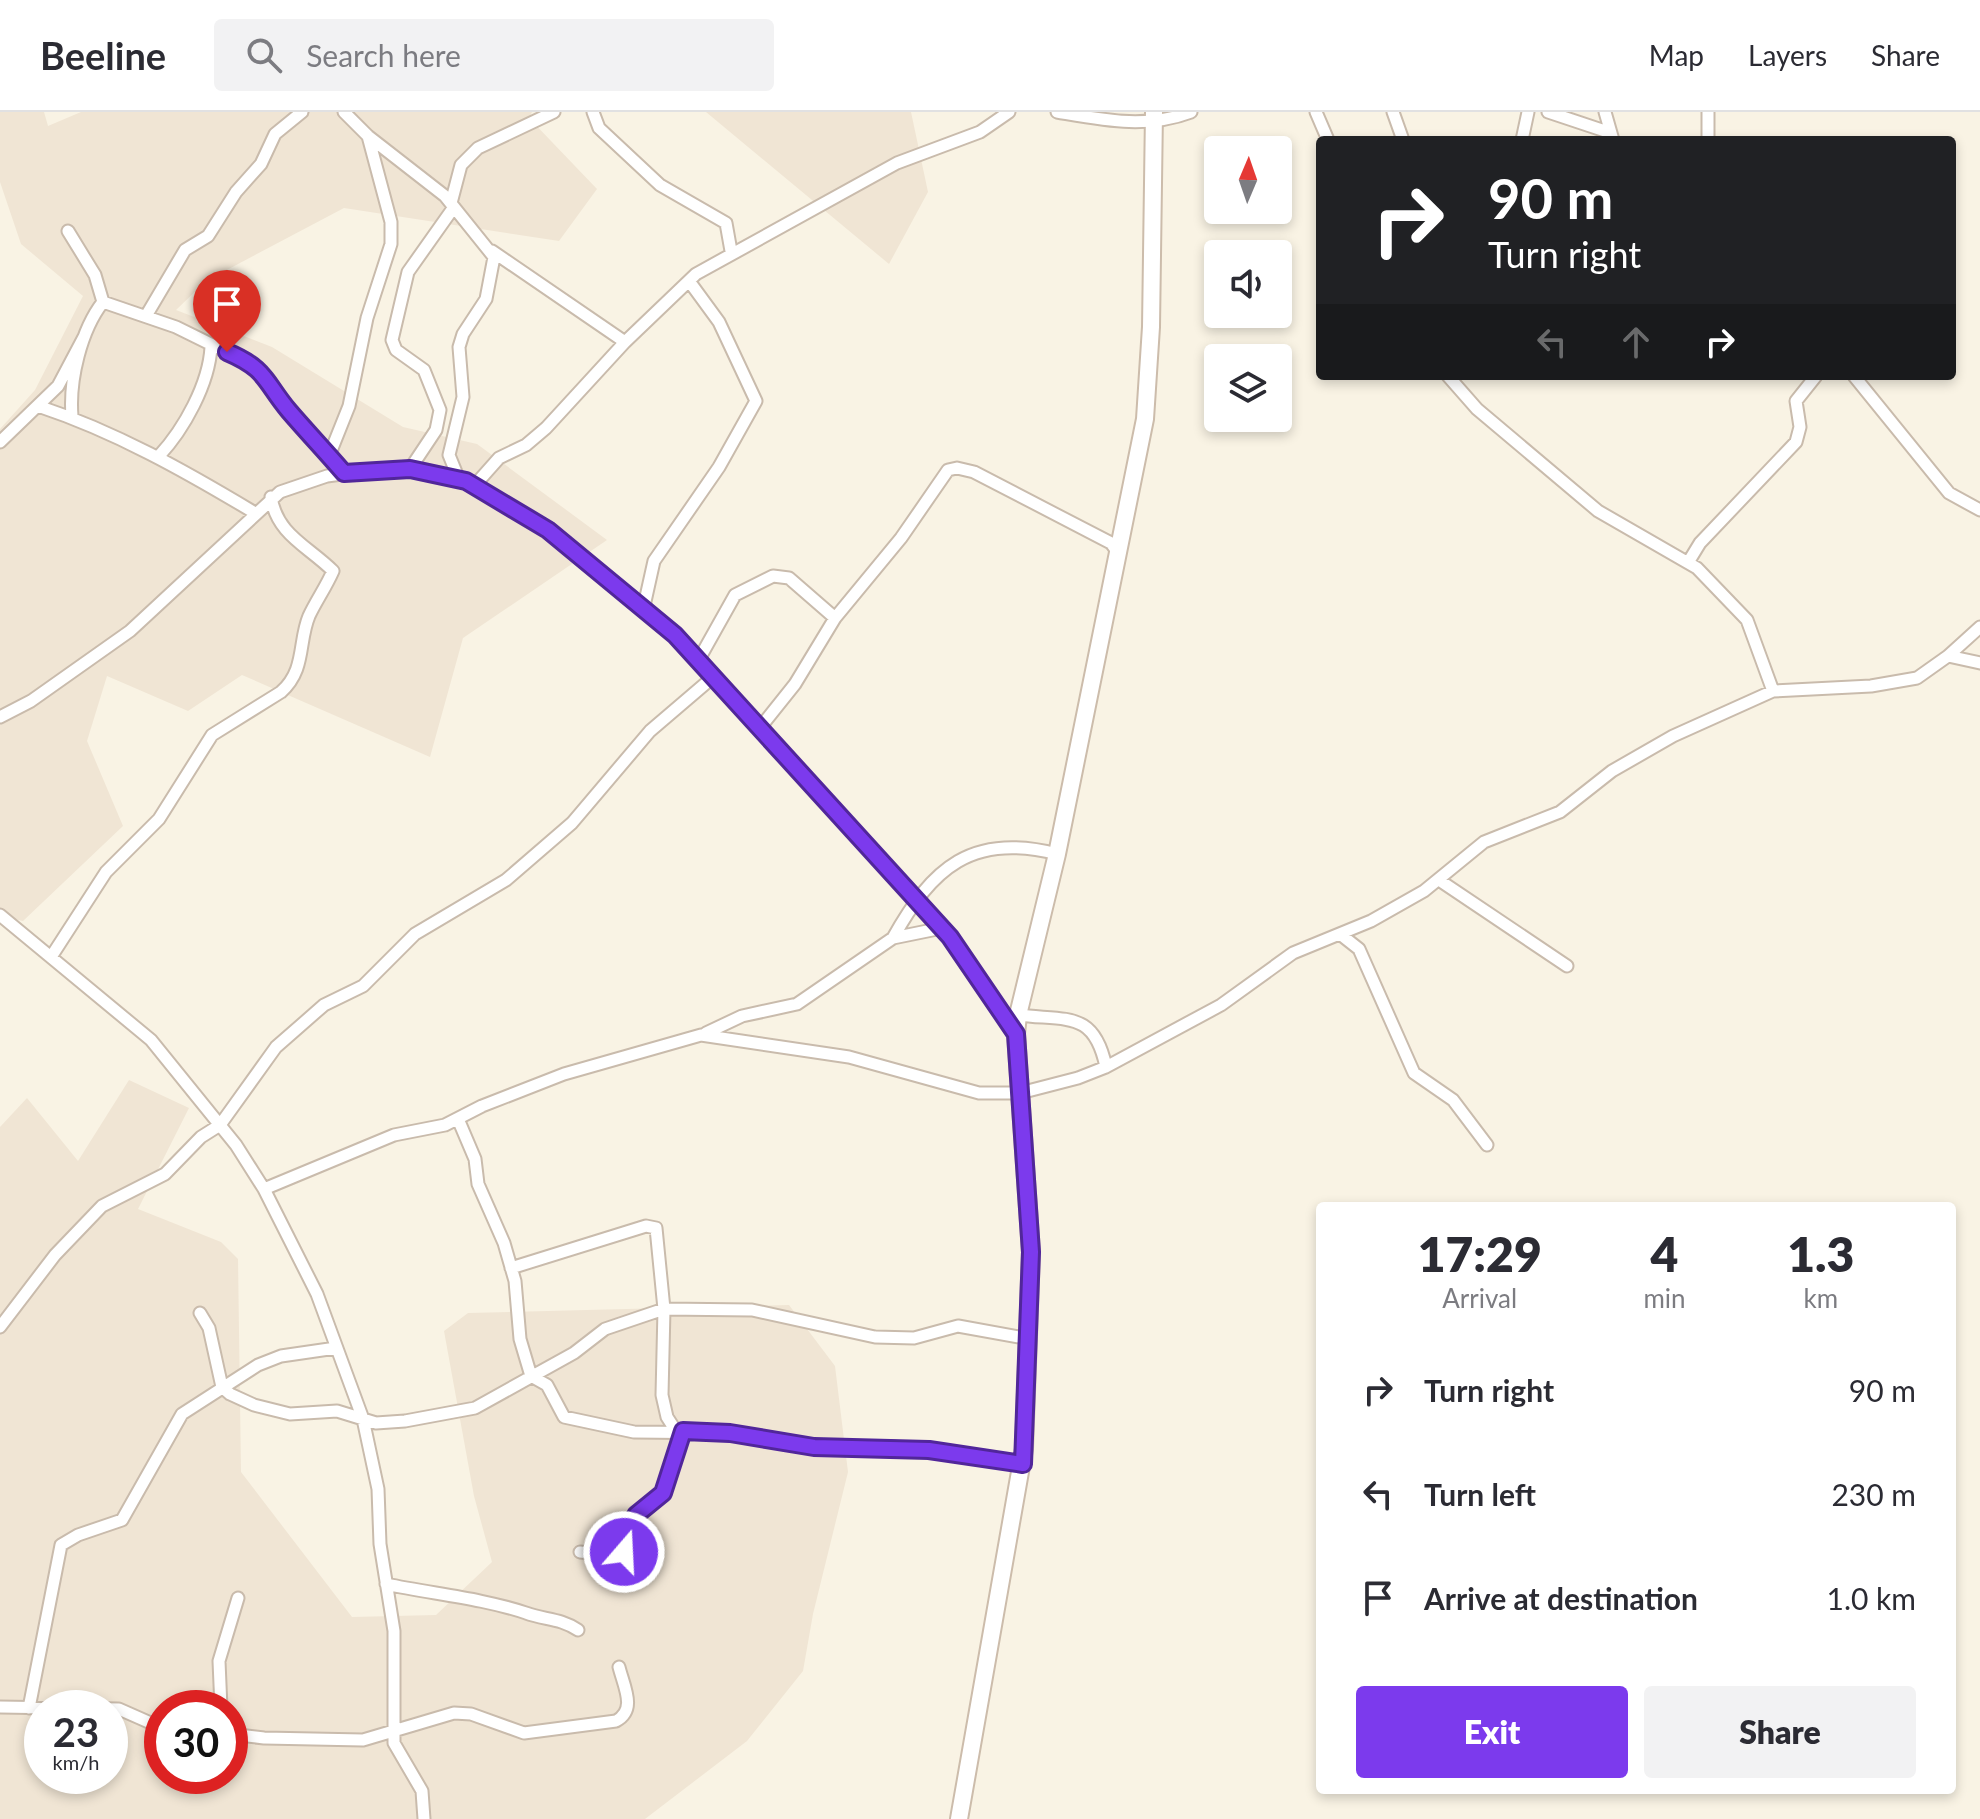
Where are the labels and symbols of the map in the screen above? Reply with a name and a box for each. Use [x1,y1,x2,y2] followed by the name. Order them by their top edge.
[1204,136,1292,224] north arrow
[193,270,261,352] pin
[582,1510,666,1594] position arrow
[144,1690,248,1794] speed limit sign: 30

